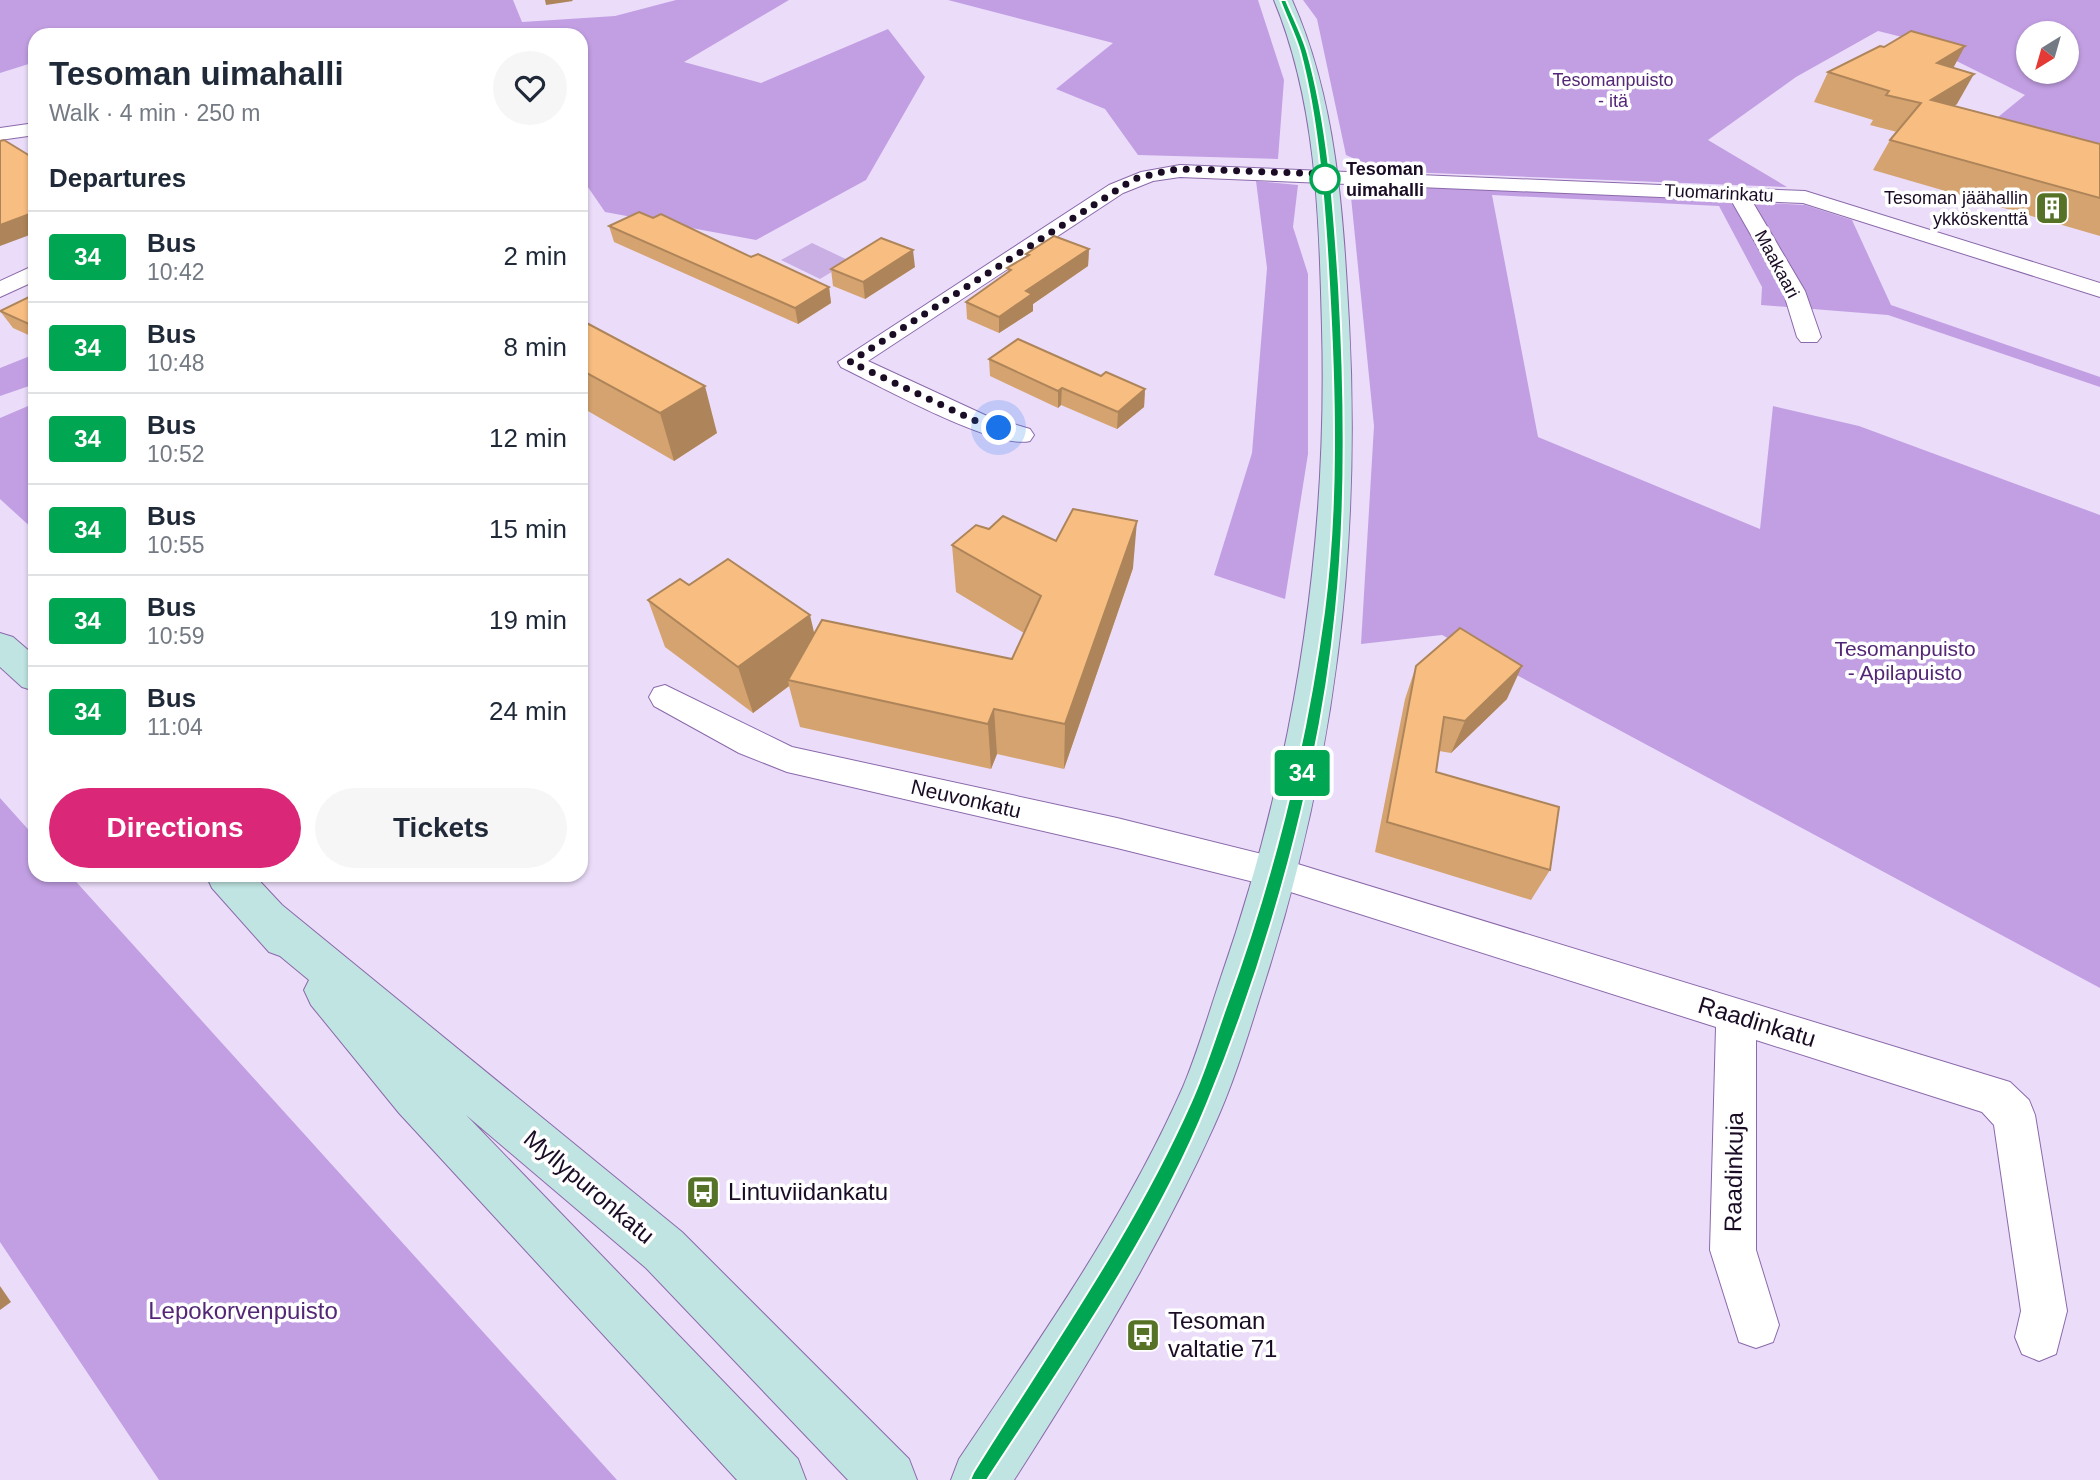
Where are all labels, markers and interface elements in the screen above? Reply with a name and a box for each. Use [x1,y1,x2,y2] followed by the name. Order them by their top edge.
[2016,21,2079,84] north arrow
[2016,21,2079,84] map controls
[493,51,567,125] button: heart
[49,55,344,92] text: Tesoman uimahalli
[1552,70,1674,111] park label: Tesomanpuisto - itä
[49,100,260,126] text: Walk · 4 min · 250 m
[1346,159,1424,200] place label: Tesoman uimahalli
[49,163,186,193] text: Departures
[1310,164,1340,194] marker: Tesoman uimahalli
[1664,180,1774,206] street label: Tuomarinkatu
[1884,188,2029,229] place label: Tesoman jäähallin ykköskenttä
[2033,189,2071,227] building icon: Tesoman jäähallin ykköskenttä
[1751,227,1803,301] street label: Maakaari
[147,228,196,258] text: Bus
[503,241,567,271] text: 2 min
[74,243,101,270] text: 34
[147,259,205,285] text: 10:42
[147,319,196,349] text: Bus
[503,332,567,362] text: 8 min
[74,334,101,361] text: 34
[147,350,205,376] text: 10:48
[147,410,196,440] text: Bus
[981,410,1016,445] your location
[489,423,567,453] text: 12 min
[74,425,101,452] text: 34
[147,441,205,467] text: 10:52
[147,501,196,531] text: Bus
[489,514,567,544] text: 15 min
[74,516,101,543] text: 34
[147,532,205,558] text: 10:55
[147,592,196,622] text: Bus
[489,605,567,635] text: 19 min
[74,607,101,634] text: 34
[147,623,205,649] text: 10:59
[1834,637,1976,684] park label: Tesomanpuisto - Apilapuisto
[147,683,196,713] text: Bus
[489,696,567,726] text: 24 min
[74,698,101,725] text: 34
[147,714,203,740] text: 11:04
[1270,750,1334,796] line badge: 34
[1289,759,1315,786] text: 34
[909,775,1023,822] street label: Neuvonkatu
[49,788,301,868] button: Directions
[315,788,567,868] button: Tickets
[1695,991,1819,1052] street label: Raadinkatu
[1719,1111,1748,1232] street label: Raadinkuja
[519,1124,660,1249] street label: Myllypuronkatu
[684,1173,722,1211] bus stop icon: Lintuviidankatu
[728,1178,888,1205] place label: Lintuviidankatu
[148,1297,338,1324] park label: Lepokorvenpuisto
[1168,1307,1277,1362] place label: Tesoman valtatie 71
[1124,1316,1162,1354] bus stop icon: Tesoman valtatie 71

